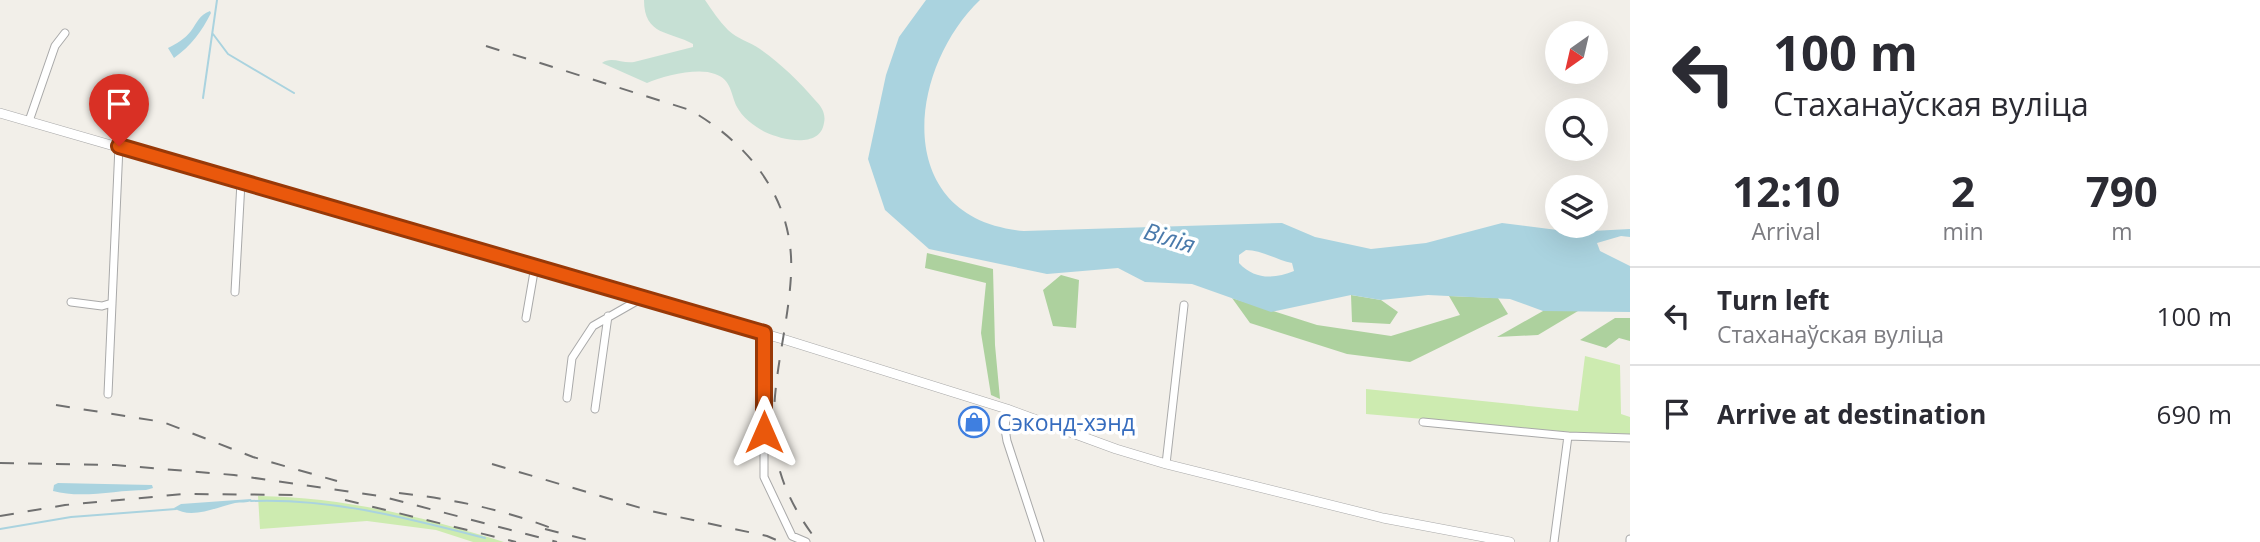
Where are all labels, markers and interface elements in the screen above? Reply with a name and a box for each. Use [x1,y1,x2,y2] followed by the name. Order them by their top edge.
[1773,19,1918,85] text: 100 m
[1545,21,1608,84] north arrow
[1545,21,1608,238] map controls
[1658,28,1749,119] icon: left
[89,74,149,146] pin
[1773,82,2089,125] text: Стаханаўская вуліца
[100,85,138,123] icon: arrive
[1545,98,1608,161] button: search
[1732,162,1840,219] text: 12:10
[1951,162,1975,219] text: 2
[2086,162,2158,219] text: 790
[1545,175,1608,238] button: layers
[1140,214,1200,260] water label: Вілія
[1752,215,1821,247] text: Arrival
[1942,215,1984,247] text: min
[2111,215,2132,247] text: m
[1717,282,1829,318] text: Turn left
[1658,297,1696,335] icon: left
[2157,298,2232,334] text: 100 m
[1717,318,1944,350] text: Стаханаўская вуліца
[727,395,801,469] position arrow
[1658,395,1696,433] icon: arrive
[1717,396,1986,432] text: Arrive at destination
[2157,396,2232,432] text: 690 m
[957,405,991,439] shop icon: Сэконд-хэнд
[997,406,1135,438] place label: Сэконд-хэнд

